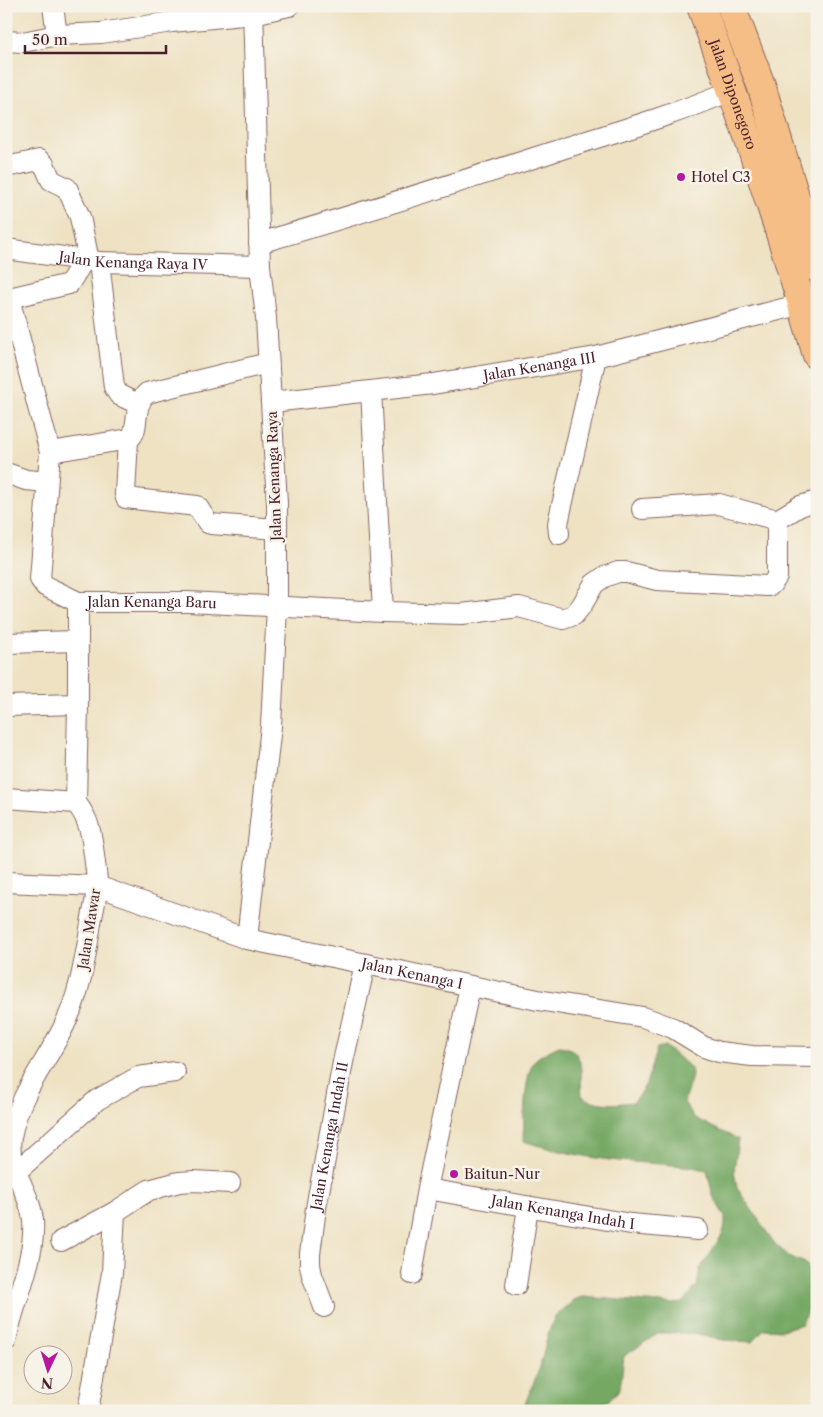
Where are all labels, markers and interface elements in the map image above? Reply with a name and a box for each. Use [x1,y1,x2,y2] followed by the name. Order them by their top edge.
[25,22,166,54] scale bar
[32,30,68,49] text: 50 m
[704,35,761,152] street label: Jalan Diponegoro
[691,168,750,186] place label: Hotel C3
[675,171,687,183] marker: Hotel C3
[56,247,209,274] street label: Jalan Kenanga Raya IV
[480,348,597,385] street label: Jalan Kenanga III
[263,410,285,543] street label: Jalan Kenanga Raya
[85,593,218,612] street label: Jalan Kenanga Baru
[73,887,104,973] street label: Jalan Mawar
[358,954,465,993] street label: Jalan Kenanga I
[306,1060,352,1214] street label: Jalan Kenanga Indah II
[464,1165,540,1183] place label: Baitun-Nur
[448,1168,460,1180] marker: Baitun-Nur
[488,1191,636,1233] street label: Jalan Kenanga Indah I
[22,1344,72,1394] north arrow
[40,1374,54,1392] text: N

